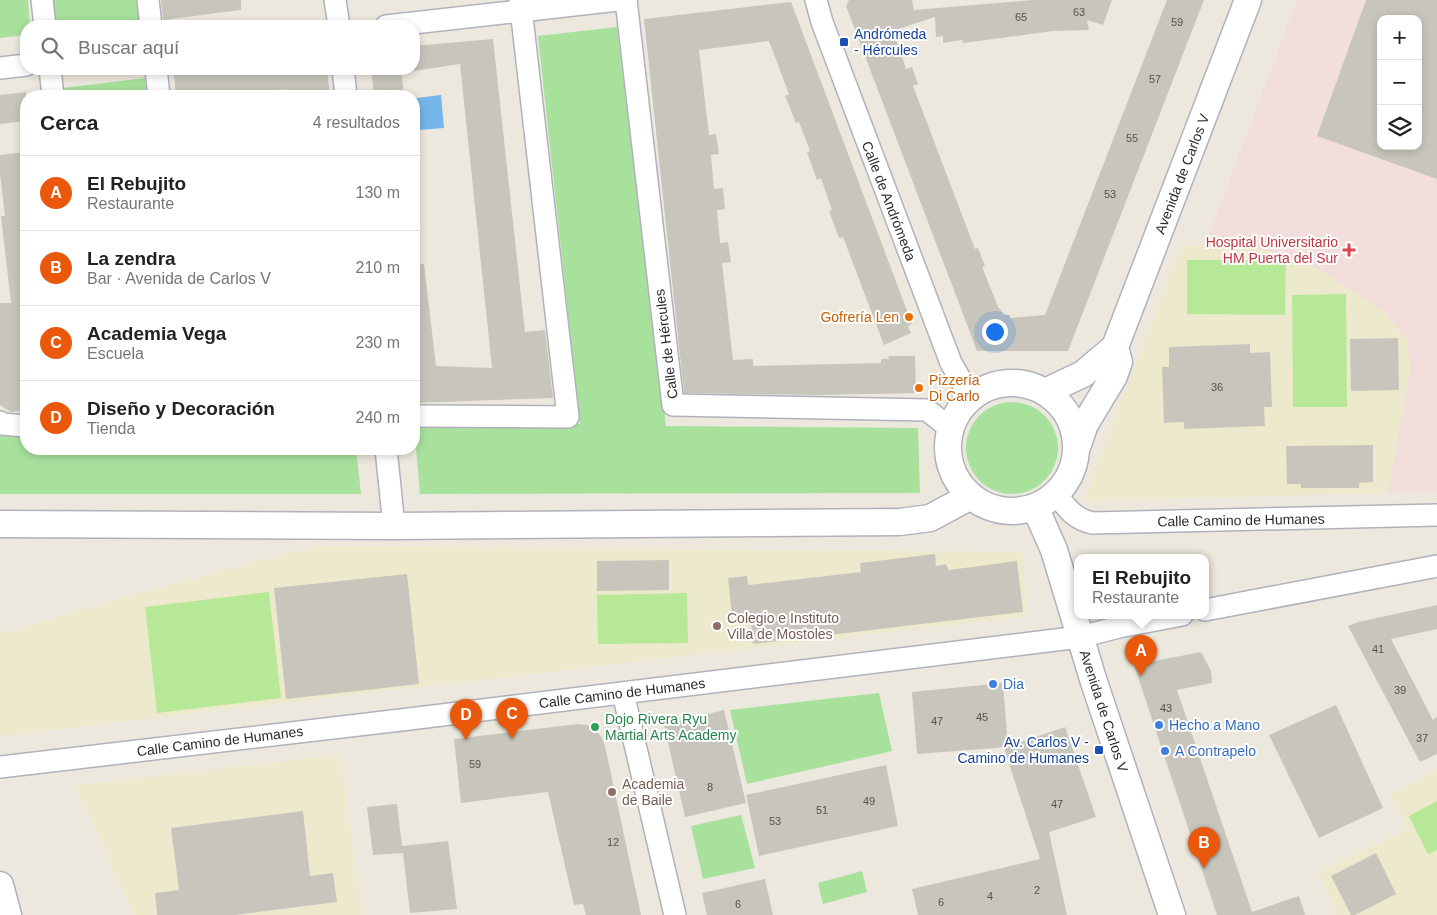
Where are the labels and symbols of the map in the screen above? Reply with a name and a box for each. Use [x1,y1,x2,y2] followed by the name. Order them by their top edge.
[1073,6,1085,18] house number: 63
[1015,11,1027,23] house number: 65
[1171,16,1183,28] house number: 59
[854,26,927,58] place label: Andrómeda - Hércules
[838,36,850,48] marker: Andrómeda - Hércules
[1149,73,1161,85] house number: 57
[1152,111,1213,236] street label: Avenida de Carlos V
[1126,132,1138,144] house number: 55
[859,139,919,263] street label: Calle de Andrómeda
[1104,188,1116,200] house number: 53
[1206,234,1338,266] place label: Hospital Universitario HM Puerta del Sur
[1342,243,1356,257] marker: Hospital Universitario HM Puerta del Sur
[651,288,681,400] street label: Calle de Hércules
[820,309,899,325] place label: Gofrería Len
[903,311,915,323] marker: Gofrería Len
[982,319,1008,345] your location
[929,372,980,404] place label: Pizzería Di Carlo
[1211,381,1223,393] house number: 36
[913,382,925,394] marker: Pizzería Di Carlo
[1157,511,1325,529] street label: Calle Camino de Humanes
[727,610,839,642] place label: Colegio e Instituto Villa de Mostoles
[711,620,723,632] marker: Colegio e Instituto Villa de Mostoles
[1125,635,1157,676] pin: A
[1372,643,1384,655] house number: 41
[1077,648,1131,775] street label: Avenida de Carlos V
[538,675,706,711] street label: Calle Camino de Humanes
[1003,676,1024,692] place label: Dia
[987,678,999,690] marker: Dia
[1394,684,1406,696] house number: 39
[496,698,528,739] pin: C
[450,699,482,740] pin: D
[1160,702,1172,714] house number: 43
[605,711,737,743] place label: Dojo Rivera Ryu Martial Arts Academy
[976,711,988,723] house number: 45
[931,715,943,727] house number: 47
[1169,717,1260,733] place label: Hecho a Mano
[1153,719,1165,731] marker: Hecho a Mano
[589,721,601,733] marker: Dojo Rivera Ryu Martial Arts Academy
[136,723,304,759] street label: Calle Camino de Humanes
[1416,732,1428,744] house number: 37
[957,734,1089,766] place label: Av. Carlos V - Camino de Humanes
[1175,743,1256,759] place label: A Contrapelo
[1093,744,1105,756] marker: Av. Carlos V - Camino de Humanes
[1159,745,1171,757] marker: A Contrapelo
[469,758,481,770] house number: 59
[622,776,684,808] place label: Academia de Baile
[707,781,713,793] house number: 8
[606,786,618,798] marker: Academia de Baile
[863,795,875,807] house number: 49
[1051,798,1063,810] house number: 47
[816,804,828,816] house number: 51
[769,815,781,827] house number: 53
[1188,827,1220,868] pin: B
[607,836,619,848] house number: 12
[1034,884,1040,896] house number: 2
[987,890,993,902] house number: 4
[938,896,944,908] house number: 6
[735,898,741,910] house number: 6

